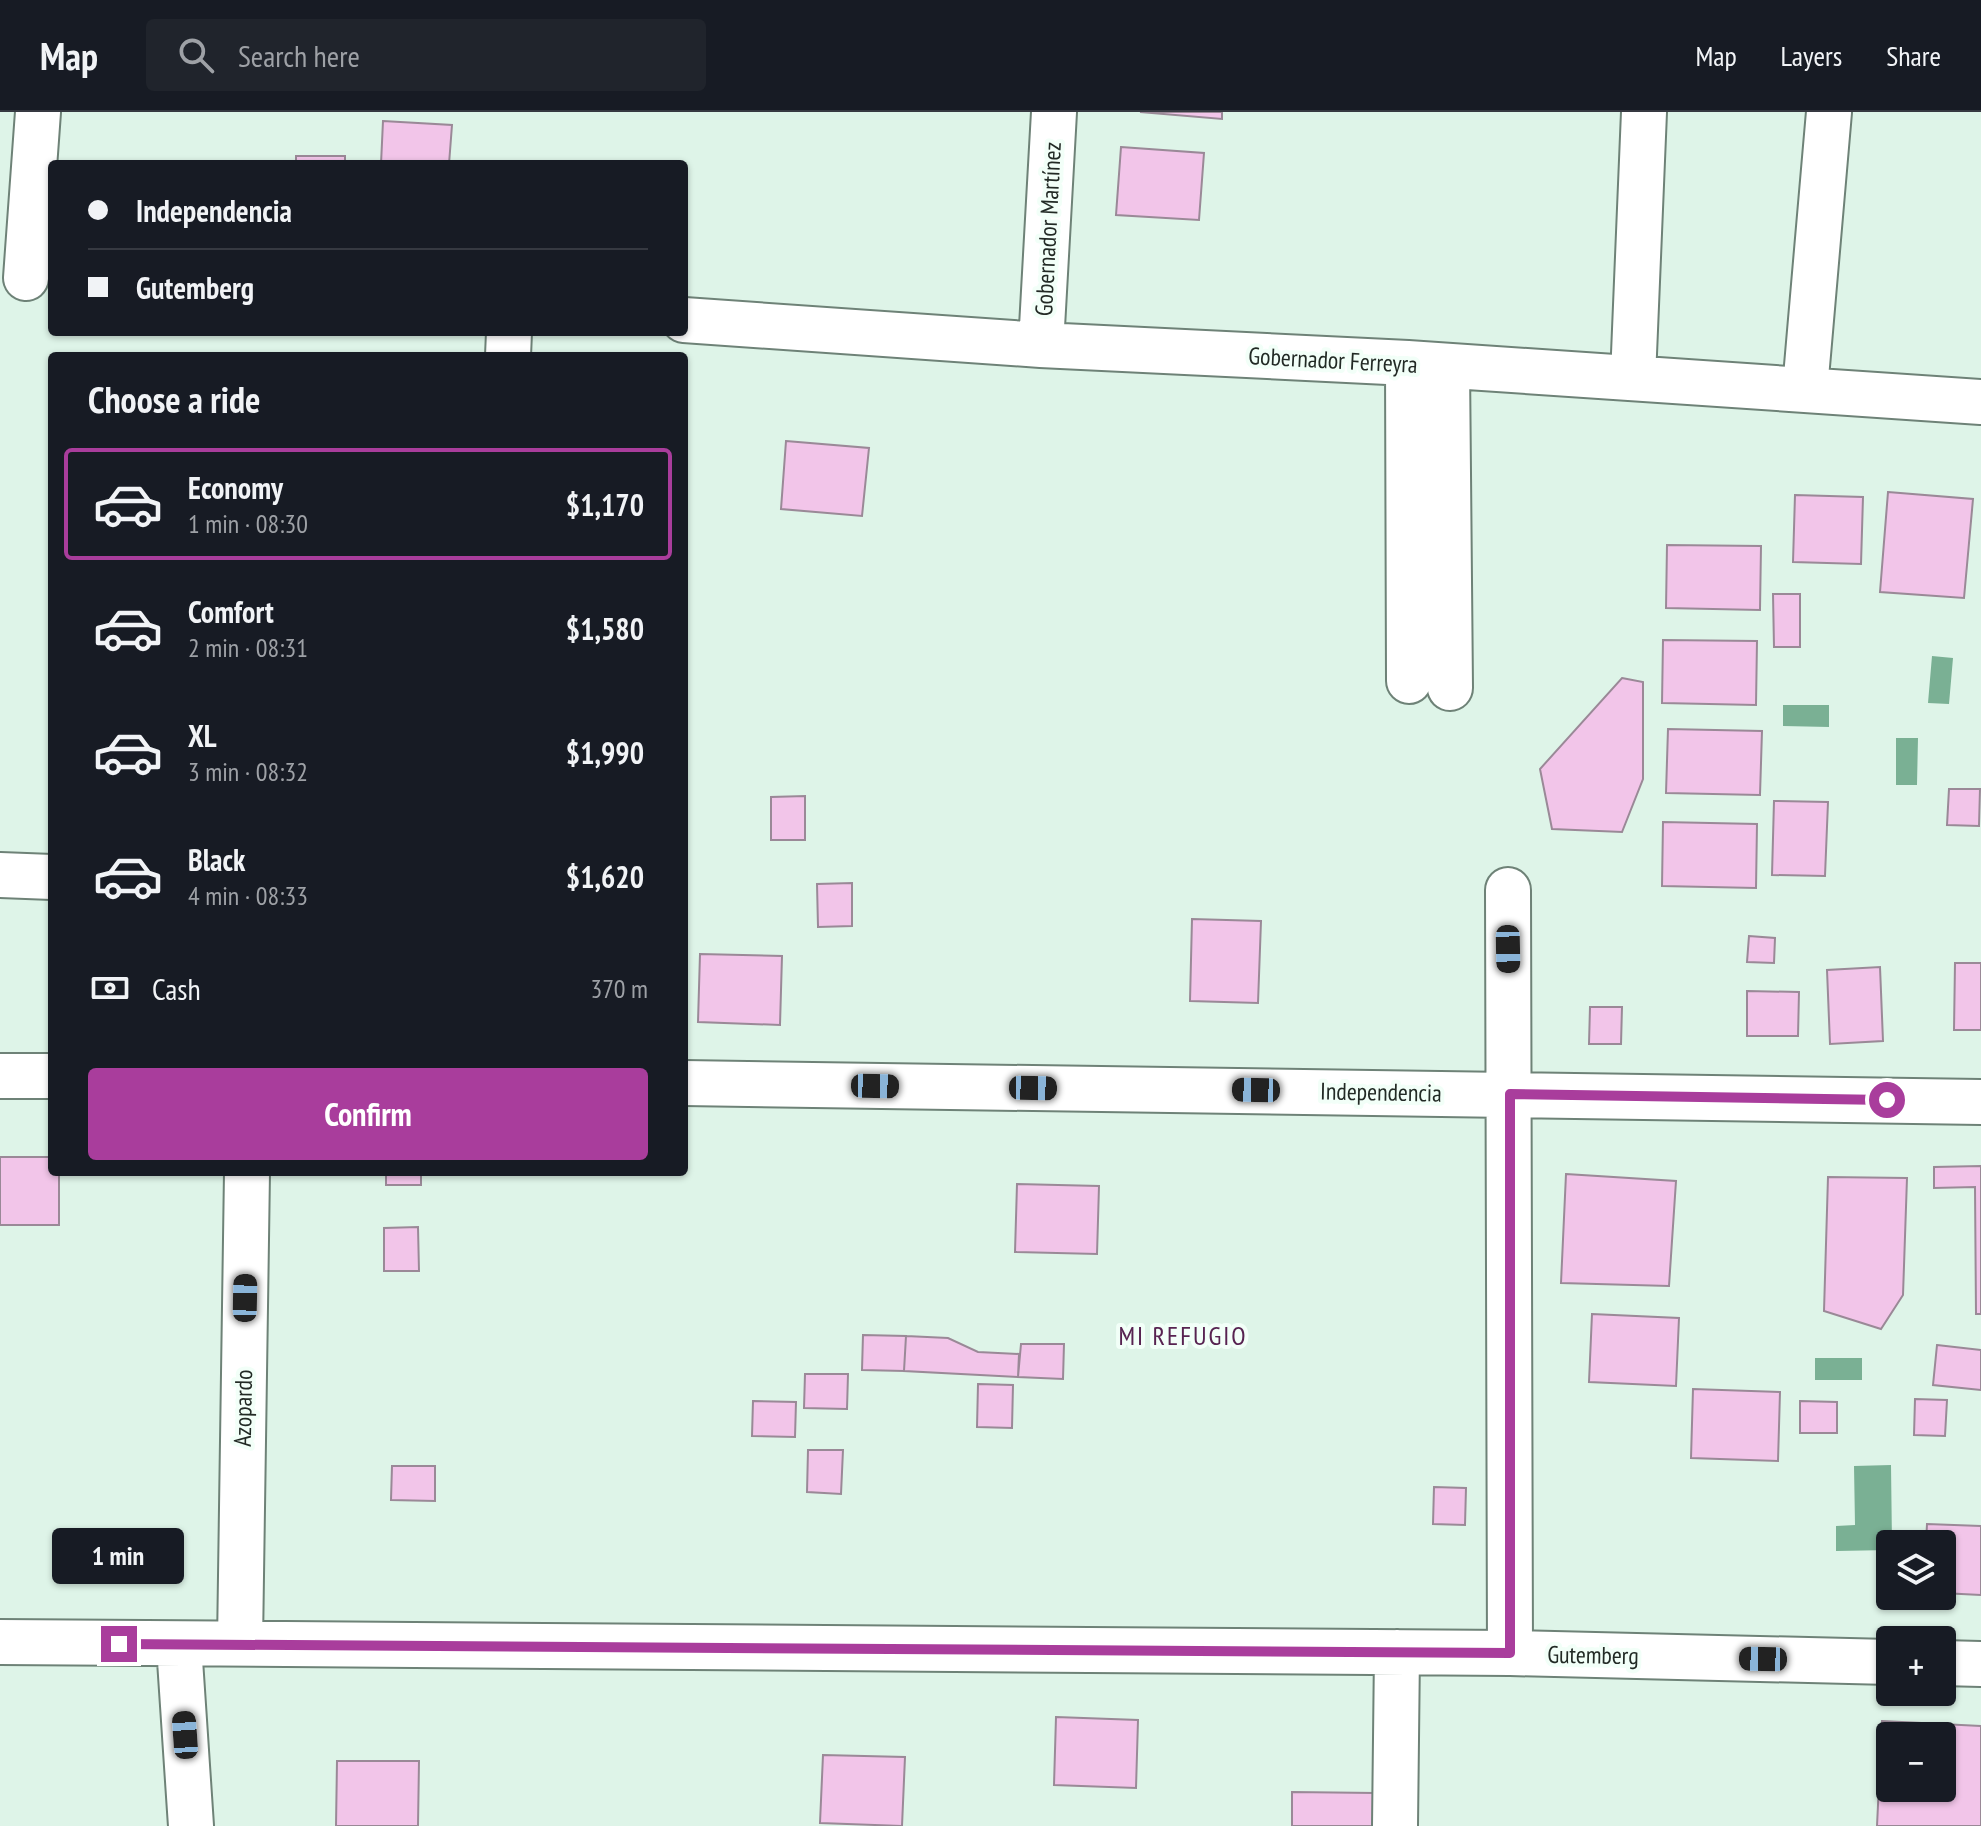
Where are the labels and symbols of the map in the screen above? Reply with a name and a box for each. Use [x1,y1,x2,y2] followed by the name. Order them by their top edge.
[1028,141,1068,317] street label: Gobernador Martínez
[1248,340,1418,380] street label: Gobernador Ferreyra
[1496,925,1520,973] car
[851,1074,899,1098] car
[1320,1075,1442,1109] street label: Independencia
[1009,1076,1057,1100] car
[1232,1078,1280,1102] car
[1869,1082,1905,1118] route start
[233,1274,257,1322] car
[1118,1319,1248,1352] district label: MI REFUGIO
[227,1369,259,1447] street label: Azopardo
[53,1528,185,1584] callout: 1 min
[101,1626,137,1662] route end
[1547,1639,1639,1671] street label: Gutemberg
[1739,1647,1787,1671] car
[171,1710,199,1760] car

